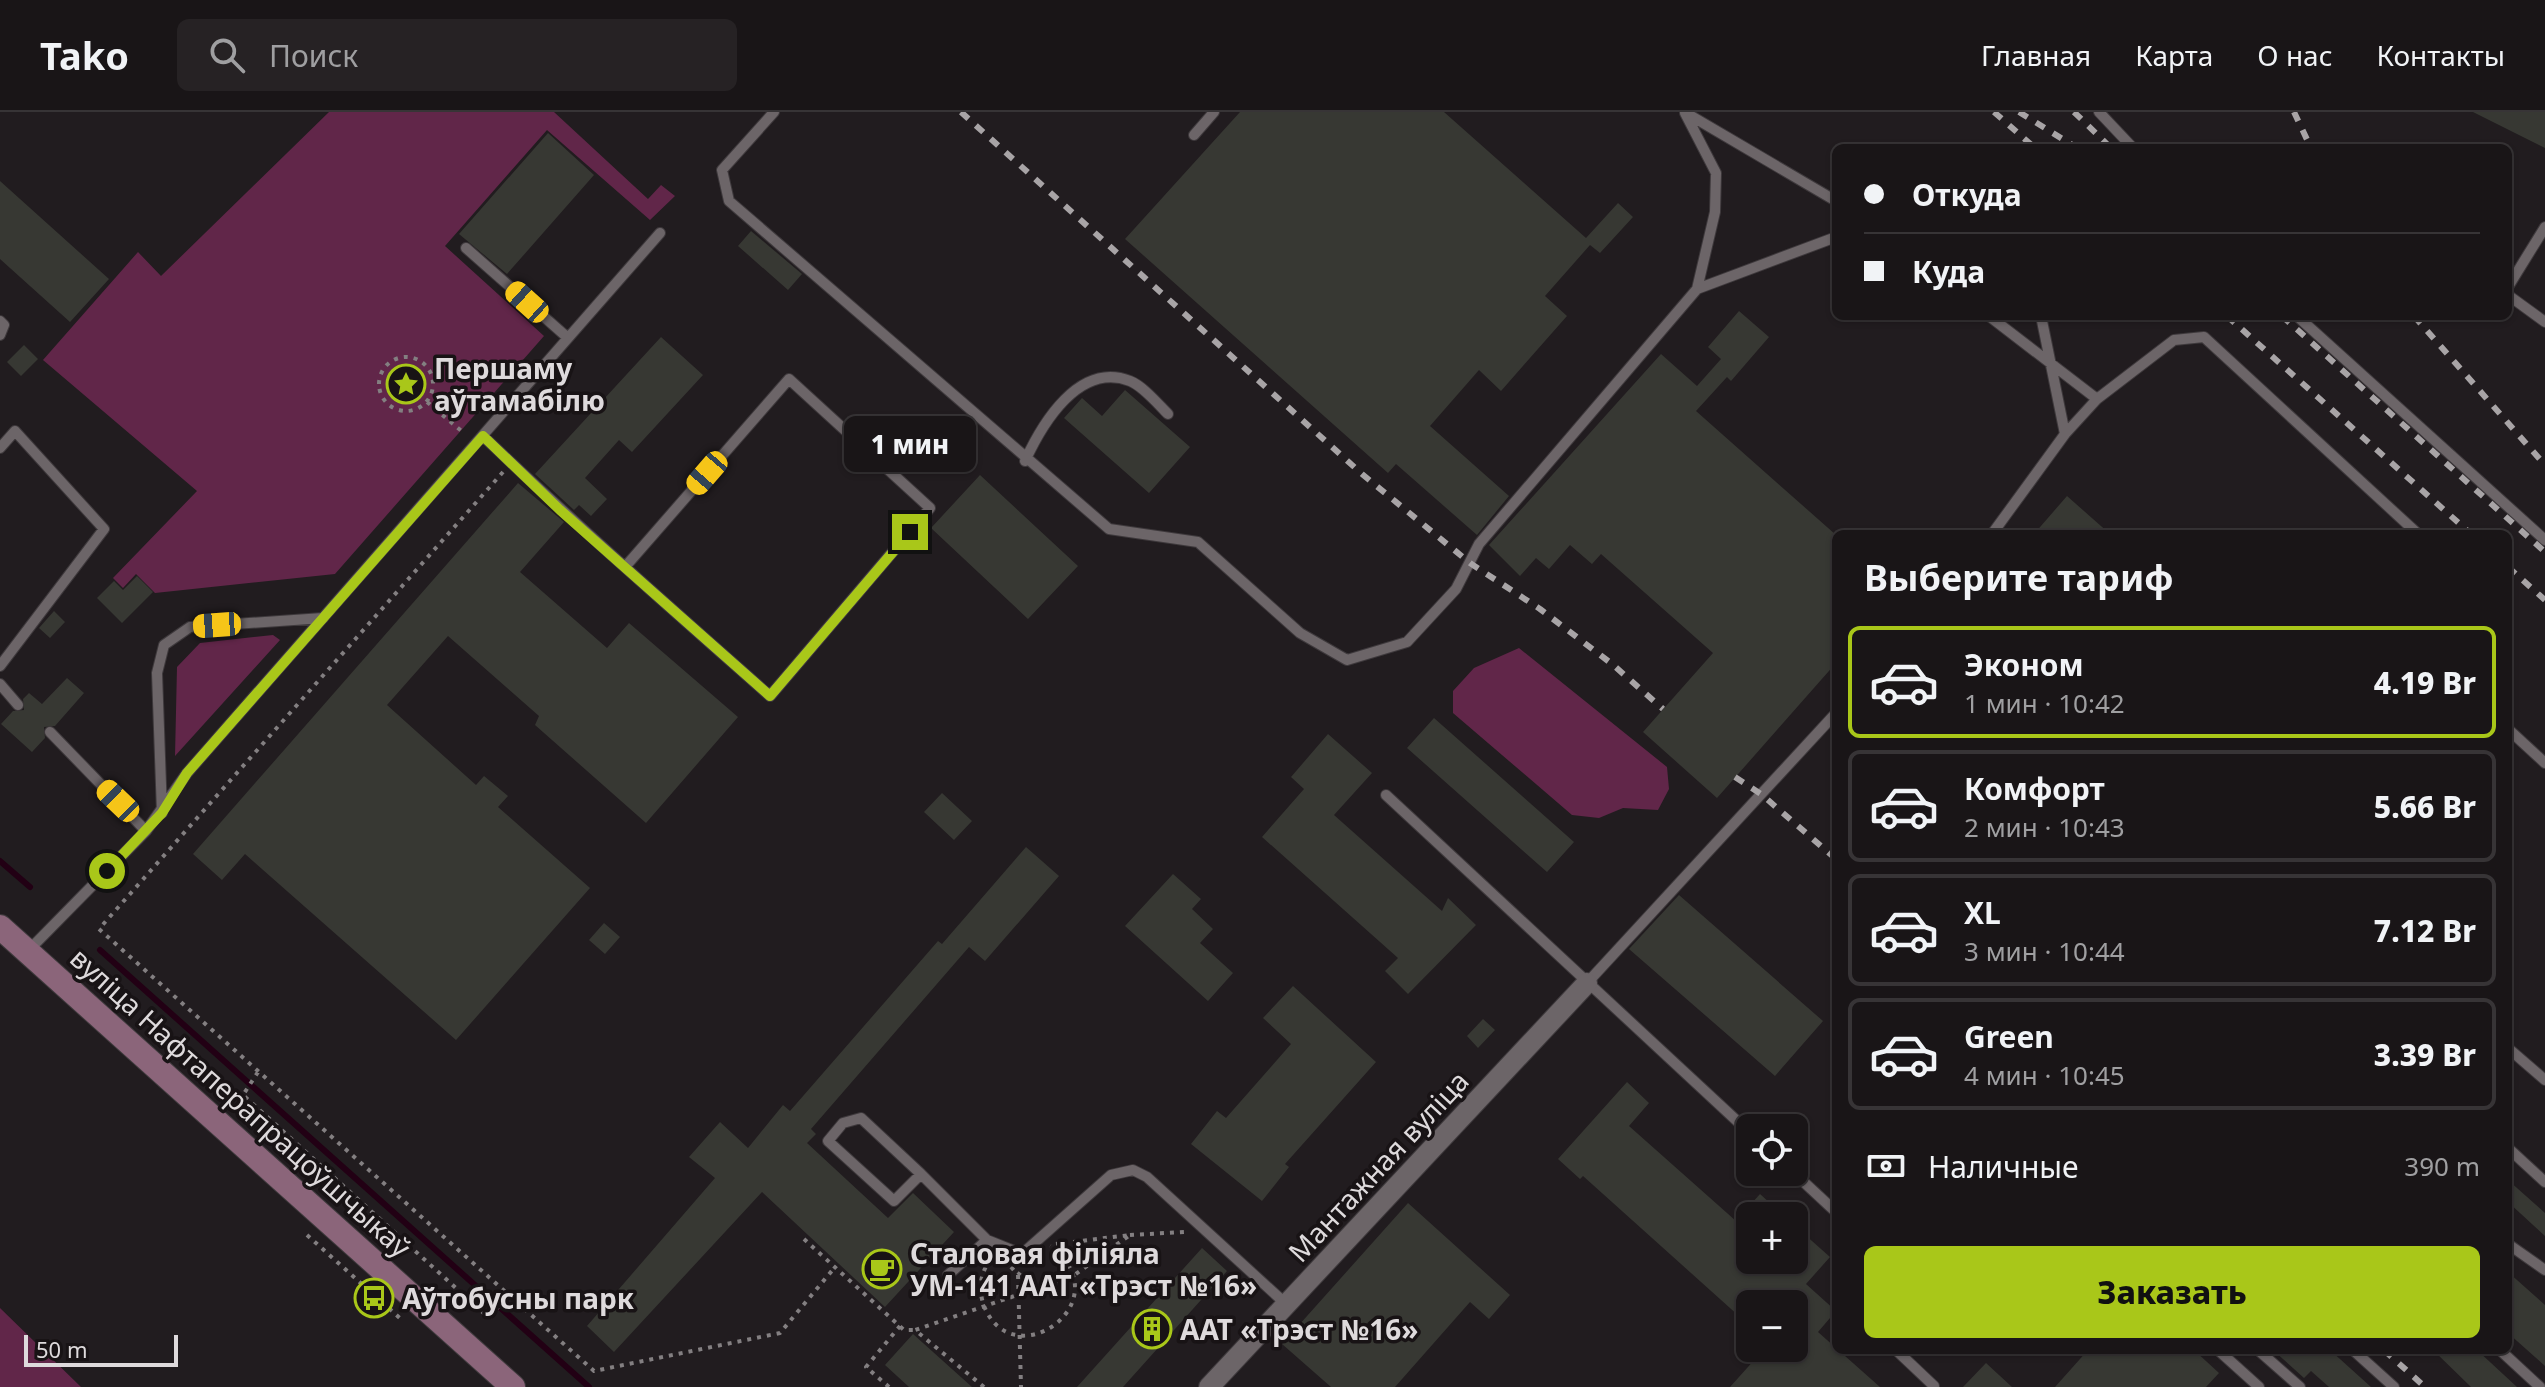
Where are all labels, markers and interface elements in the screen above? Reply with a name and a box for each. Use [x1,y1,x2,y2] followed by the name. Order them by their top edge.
[177,19,737,91] search box
[40,29,129,81] text: Tako
[205,33,249,77] icon: search
[269,35,358,76] text: Поиск
[1981,36,2091,74] text: Главная
[2135,36,2213,74] text: Карта
[2257,36,2333,74] text: О нас
[2377,36,2505,74] text: Контакты
[1912,174,2022,215] text: Откуда
[1912,251,1985,292] text: Куда
[501,277,553,327] car
[434,349,605,419] place label: Першаму аўтамабілю
[385,363,427,405] place icon: Першаму аўтамабілю
[844,416,976,472] callout: 1 мин
[871,426,949,462] text: 1 мин
[682,447,732,499] car
[892,514,928,550] route end
[1864,553,2173,602] text: Выберите тариф
[192,611,242,639] car
[1964,644,2084,685] text: Эконом
[1868,646,1940,718] icon: car
[2374,662,2476,703] text: 4.19 Br
[1964,685,2125,721] text: 1 мин · 10:42
[1964,768,2105,809] text: Комфорт
[1868,770,1940,842] icon: car
[92,776,144,826] car
[2374,786,2476,827] text: 5.66 Br
[1964,809,2125,845] text: 2 мин · 10:43
[89,853,125,889] route start
[1964,892,2001,933] text: XL
[1868,894,1940,966] icon: car
[2374,910,2476,951] text: 7.12 Br
[1964,933,2125,969] text: 3 мин · 10:44
[63,939,420,1266] street label: вуліца Нафтаперапрацоўшчыкаў
[1964,1016,2054,1057] text: Green
[1868,1018,1940,1090] icon: car
[2374,1034,2476,1075] text: 3.39 Br
[1964,1057,2125,1093] text: 4 мин · 10:45
[1279,1062,1477,1270] street label: Мантажная вуліца
[1736,1114,1808,1362] map controls
[1736,1114,1808,1186] button: locate
[1864,1144,1908,1188] icon: cash
[1928,1146,2079,1187] text: Наличные
[2404,1148,2480,1184] text: 390 m
[1736,1202,1808,1274] button: +
[910,1234,1257,1304] place label: Сталовая філіяла УМ-141 ААТ «Трэст №16»
[1864,1246,2480,1338] button: Заказать
[861,1248,903,1290] cafe icon: Сталовая філіяла УМ-141 ААТ «Трэст №16»
[353,1277,395,1319] bus stop icon: Аўтобусны парк
[402,1279,635,1317] place label: Аўтобусны парк
[1736,1290,1808,1362] button: −
[1131,1308,1173,1350] building icon: ААТ «Трэст №16»
[1180,1310,1418,1348] place label: ААТ «Трэст №16»
[24,1331,178,1367] scale bar
[36,1334,87,1364] text: 50 m

